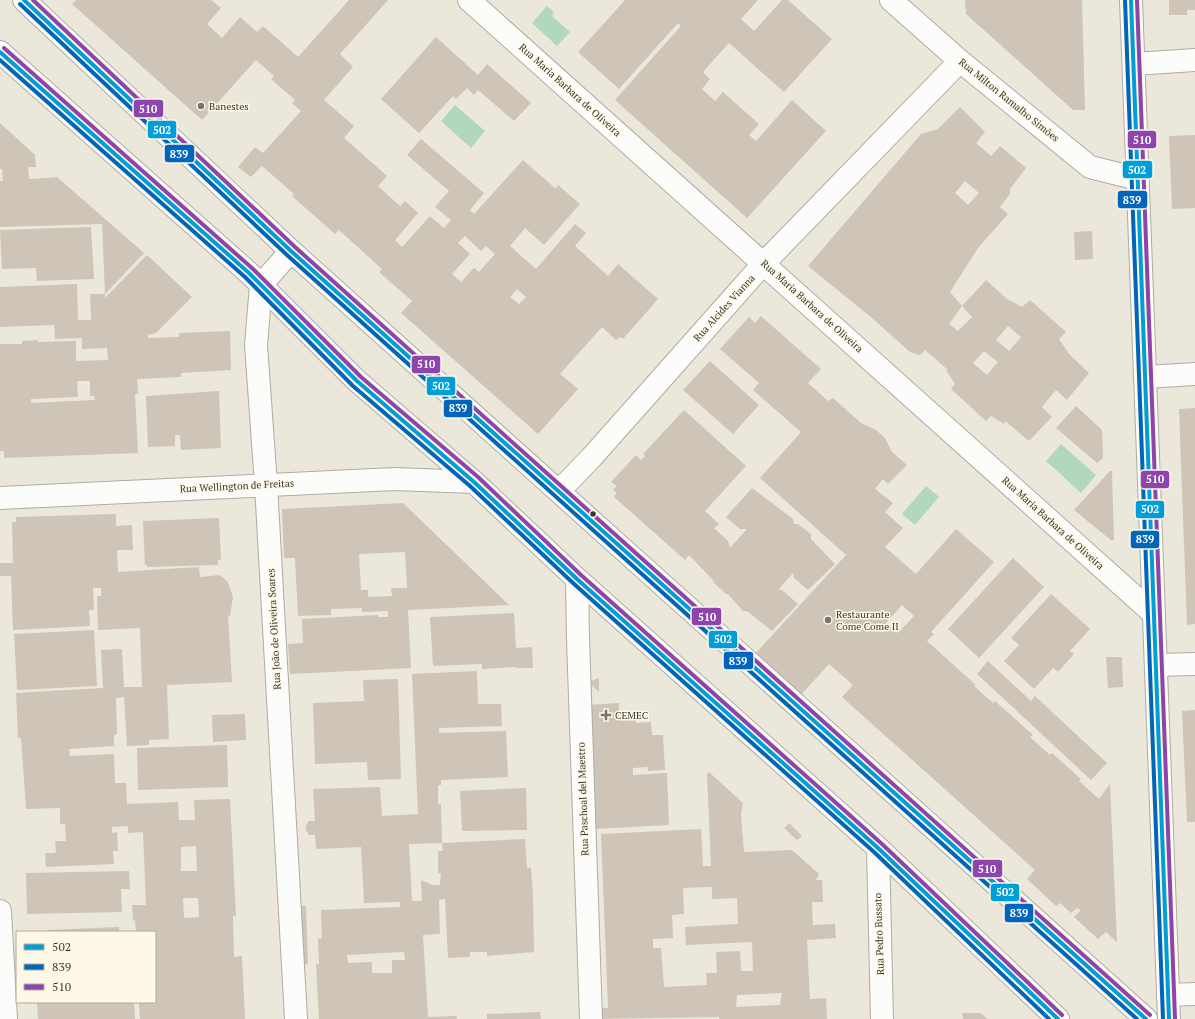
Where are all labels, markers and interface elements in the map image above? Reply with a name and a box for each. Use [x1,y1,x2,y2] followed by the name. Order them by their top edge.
[516,41,624,139] street label: Rua Maria Barbara de Oliveira
[956,55,1062,145] street label: Rua Milton Ramalho Simões
[133,99,164,118] line badge: 510
[209,100,249,113] place label: Banestes
[196,101,206,111] marker: Banestes
[139,102,157,116] text: 510
[147,120,177,139] line badge: 502
[153,123,171,137] text: 502
[1127,130,1157,149] line badge: 510
[1133,133,1151,147] text: 510
[164,144,195,163] line badge: 839
[170,147,188,161] text: 839
[1122,160,1153,179] line badge: 502
[1128,163,1146,177] text: 502
[1117,190,1148,209] line badge: 839
[1123,193,1141,207] text: 839
[758,257,866,355] street label: Rua Maria Barbara de Oliveira
[690,272,758,344] street label: Rua Alcides Vianna
[411,355,441,374] line badge: 510
[417,357,435,371] text: 510
[426,376,456,396] line badge: 502
[432,379,450,393] text: 502
[443,399,473,418] line badge: 839
[449,401,467,415] text: 839
[1140,470,1170,489] line badge: 510
[1146,472,1164,486] text: 510
[999,474,1107,572] street label: Rua Maria Barbara de Oliveira
[179,477,295,495] street label: Rua Wellington de Freitas
[1135,500,1165,519] line badge: 502
[1141,502,1159,516] text: 502
[588,509,598,519] unlabelled marker
[1130,530,1160,549] line badge: 839
[1136,532,1154,546] text: 839
[264,568,284,690] street label: Rua João de Oliveira Soares
[691,607,722,626] line badge: 510
[836,608,899,633] place label: Restaurante Come Come II
[698,610,716,624] text: 510
[823,615,833,625] marker: Restaurante Come Come II
[708,630,738,649] line badge: 502
[714,632,732,646] text: 502
[723,651,754,670] line badge: 839
[729,654,747,668] text: 839
[600,709,612,721] marker: CEMEC
[615,709,648,722] place label: CEMEC
[575,742,591,856] street label: Rua Paschoal del Maestro
[972,859,1003,878] line badge: 510
[978,862,996,876] text: 510
[990,883,1020,902] line badge: 502
[996,885,1014,899] text: 502
[871,892,887,975] street label: Rua Pedro Bussato
[1004,903,1034,923] line badge: 839
[1010,906,1028,920] text: 839
[16,931,156,1003] legend
[52,939,71,954] text: 502
[52,959,71,974] text: 839
[52,979,71,994] text: 510

